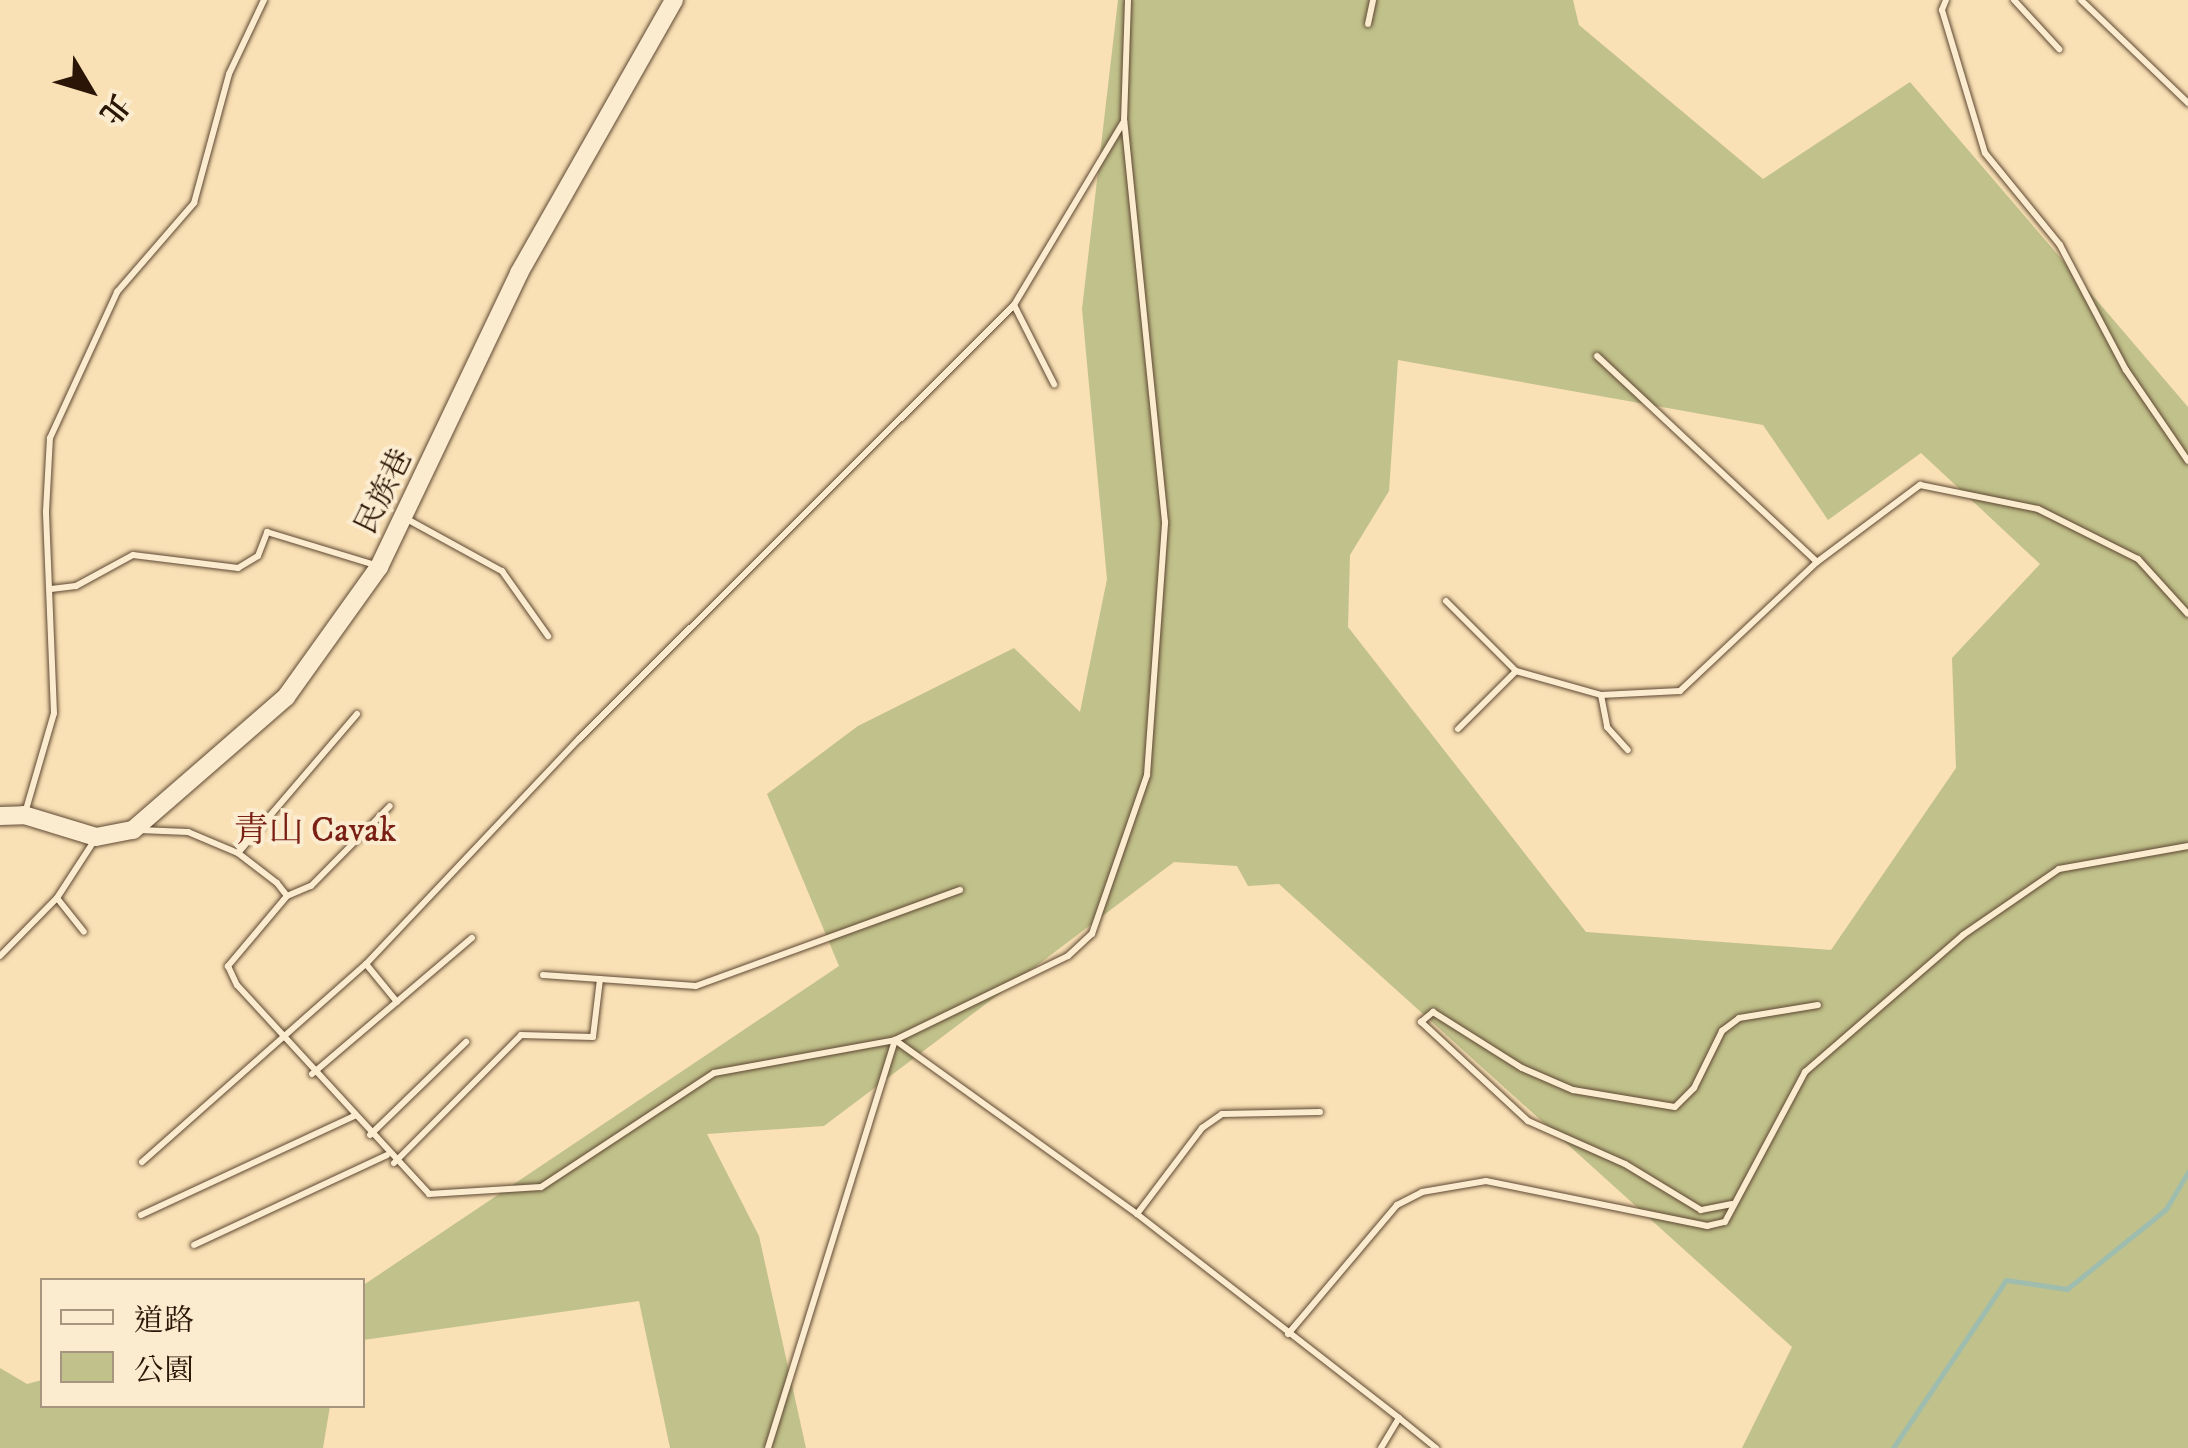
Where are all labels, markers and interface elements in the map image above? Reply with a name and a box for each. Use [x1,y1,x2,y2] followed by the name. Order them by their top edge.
[40,40,140,140] north arrow
[92,87,136,131] text: 北
[349,444,421,540] street label: 民族巷
[233,810,397,852] district label: 青山 Cavak
[40,1278,365,1408] legend
[134,1303,194,1340] text: 道路
[134,1353,194,1390] text: 公園

